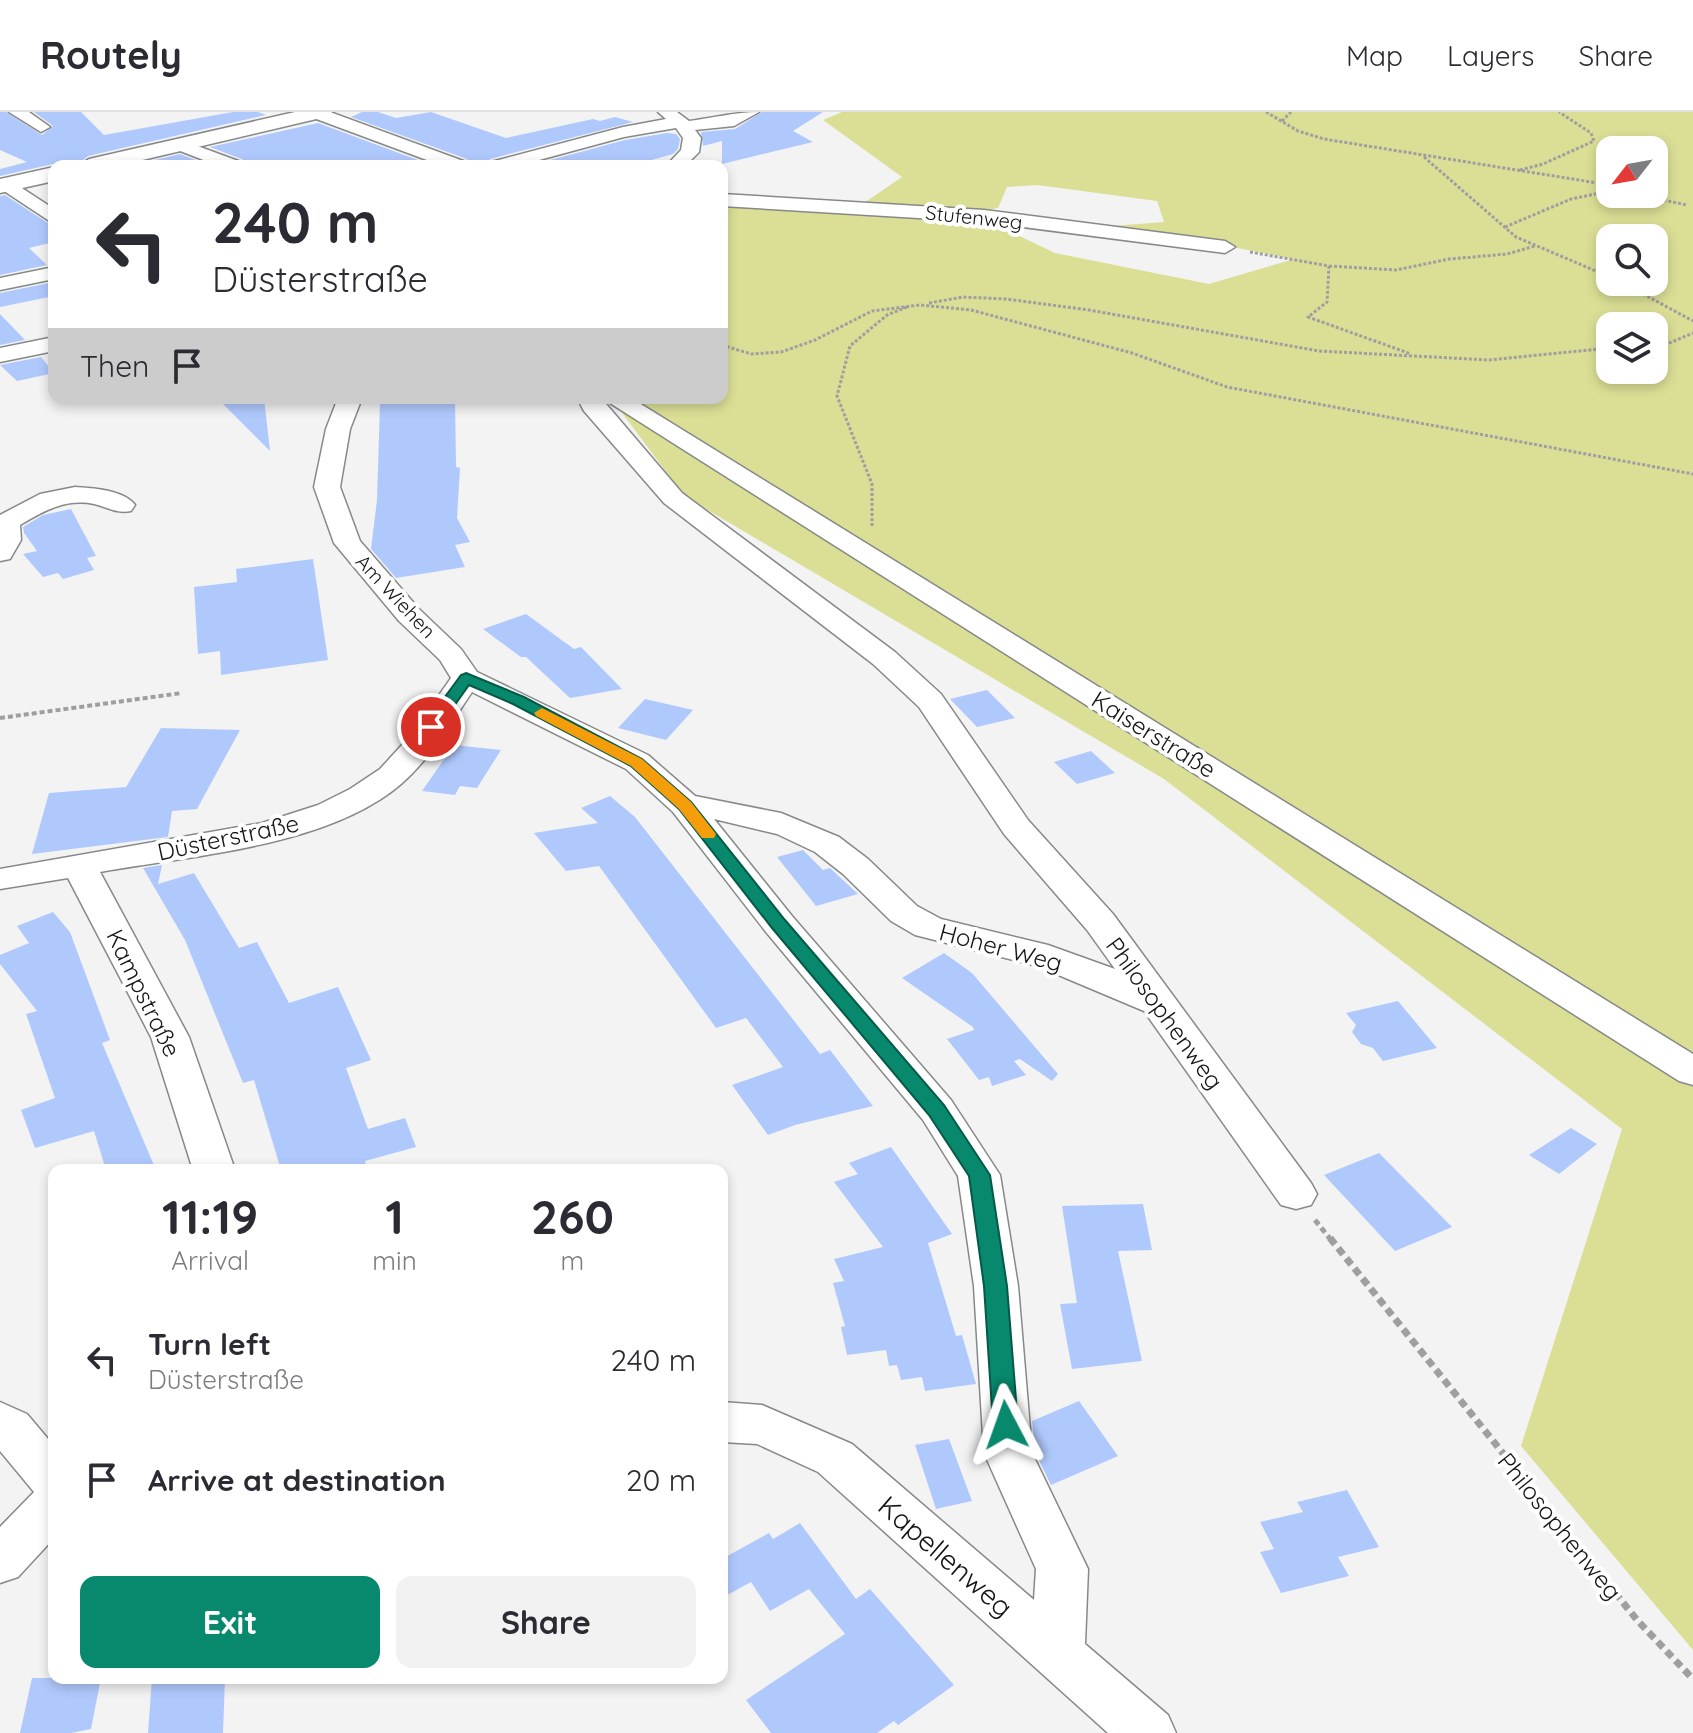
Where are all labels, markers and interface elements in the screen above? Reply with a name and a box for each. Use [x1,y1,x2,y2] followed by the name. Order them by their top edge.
[40,31,182,79] text: Routely
[1346,38,1403,73] text: Map
[1447,38,1534,73] text: Layers
[1578,38,1653,73] text: Share
[1596,136,1668,208] north arrow
[1596,136,1668,384] map controls
[212,187,379,257] text: 240 m
[80,192,184,296] icon: left
[924,199,1024,235] street label: Stufenweg
[1596,224,1668,296] button: search
[212,256,428,301] text: Düsterstraße
[1596,312,1668,384] button: layers
[165,344,209,388] icon: arrive
[80,347,149,385] text: Then
[351,549,441,643] street label: Am Wiehen
[1086,684,1222,784] street label: Kaiserstraße
[397,693,465,761] pin
[409,705,453,749] icon: arrive
[154,807,302,867] street label: Düsterstraße
[936,916,1066,978] street label: Hoher Weg
[100,924,188,1062] street label: Kampstraße
[1100,931,1230,1095] street label: Philosophenweg
[162,1186,258,1246] text: 11:19
[385,1186,404,1246] text: 1
[531,1186,614,1246] text: 260
[171,1244,249,1277] text: Arrival
[372,1244,417,1277] text: min
[560,1244,584,1277] text: m
[148,1325,271,1363] text: Turn left
[80,1338,124,1382] icon: left
[611,1341,696,1379] text: 240 m
[148,1363,304,1396] text: Düsterstraße
[964,1383,1048,1467] position arrow
[1491,1446,1629,1606] street label: Philosophenweg
[80,1458,124,1502] icon: arrive
[148,1461,446,1499] text: Arrive at destination
[626,1461,696,1499] text: 20 m
[871,1488,1021,1624] street label: Kapellenweg
[80,1576,380,1668] button: Exit
[396,1576,696,1668] button: Share

